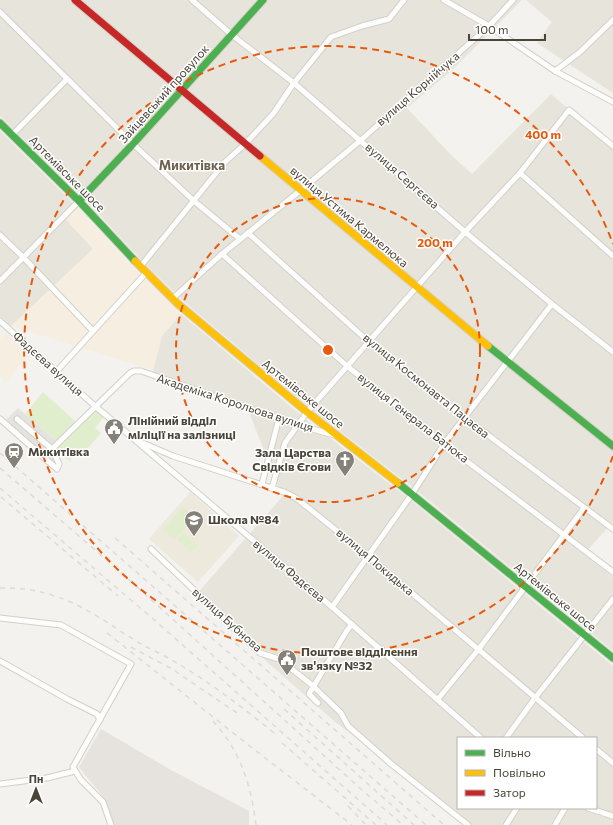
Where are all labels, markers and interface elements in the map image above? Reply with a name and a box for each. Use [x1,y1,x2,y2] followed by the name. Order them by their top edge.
[469,16,545,42] scale bar
[475,22,509,36] text: 100 m
[115,41,212,146] street label: Зайцевський провулок
[373,48,462,128] street label: вулиця Корнійчука
[525,127,561,141] text: 400 m
[27,133,108,214] street label: Артемівське шосе
[363,139,442,211] street label: вулиця Сергєєва
[159,157,225,173] district label: Микитівка
[288,163,411,270] street label: вулиця Устима Кармелюка
[417,235,453,249] text: 200 m
[11,328,87,398] street label: Фадєєва вулиця
[361,330,493,441] street label: вулиця Космонавта Пацаєва
[321,343,335,357] centre of rings
[260,356,347,431] street label: Артемівське шосе
[355,369,472,465] street label: вулиця Генерала Батюка
[155,370,316,434] street label: Академіка Корольова вулиця
[128,413,236,441] place label: Лінійний відділ міліції на залізниці
[103,417,125,445] public building icon: Лінійний відділ міліції на залізниці
[3,441,25,469] station icon: Микитівка
[28,444,89,458] place label: Микитівка
[252,445,331,473] place label: Зала Царства Свідків Єгови
[334,449,356,477] church icon: Зала Царства Свідків Єгови
[183,509,205,537] school or university icon: Школа №84
[208,512,280,526] place label: Школа №84
[334,525,417,598] street label: вулиця Покидька
[251,536,328,604] street label: вулиця Фадєєва
[512,559,599,634] street label: Артемівське шосе
[190,584,265,654] street label: вулиця Бубнова
[301,644,418,672] place label: Поштове відділення зв'язку №32
[276,648,298,676] public building icon: Поштове відділення зв'язку №32
[457,737,597,809] legend
[493,745,531,759] text: Вільно
[493,765,546,779] text: Повільно
[16,769,56,809] north arrow
[29,772,43,785] text: Пн
[493,785,526,799] text: Затор

